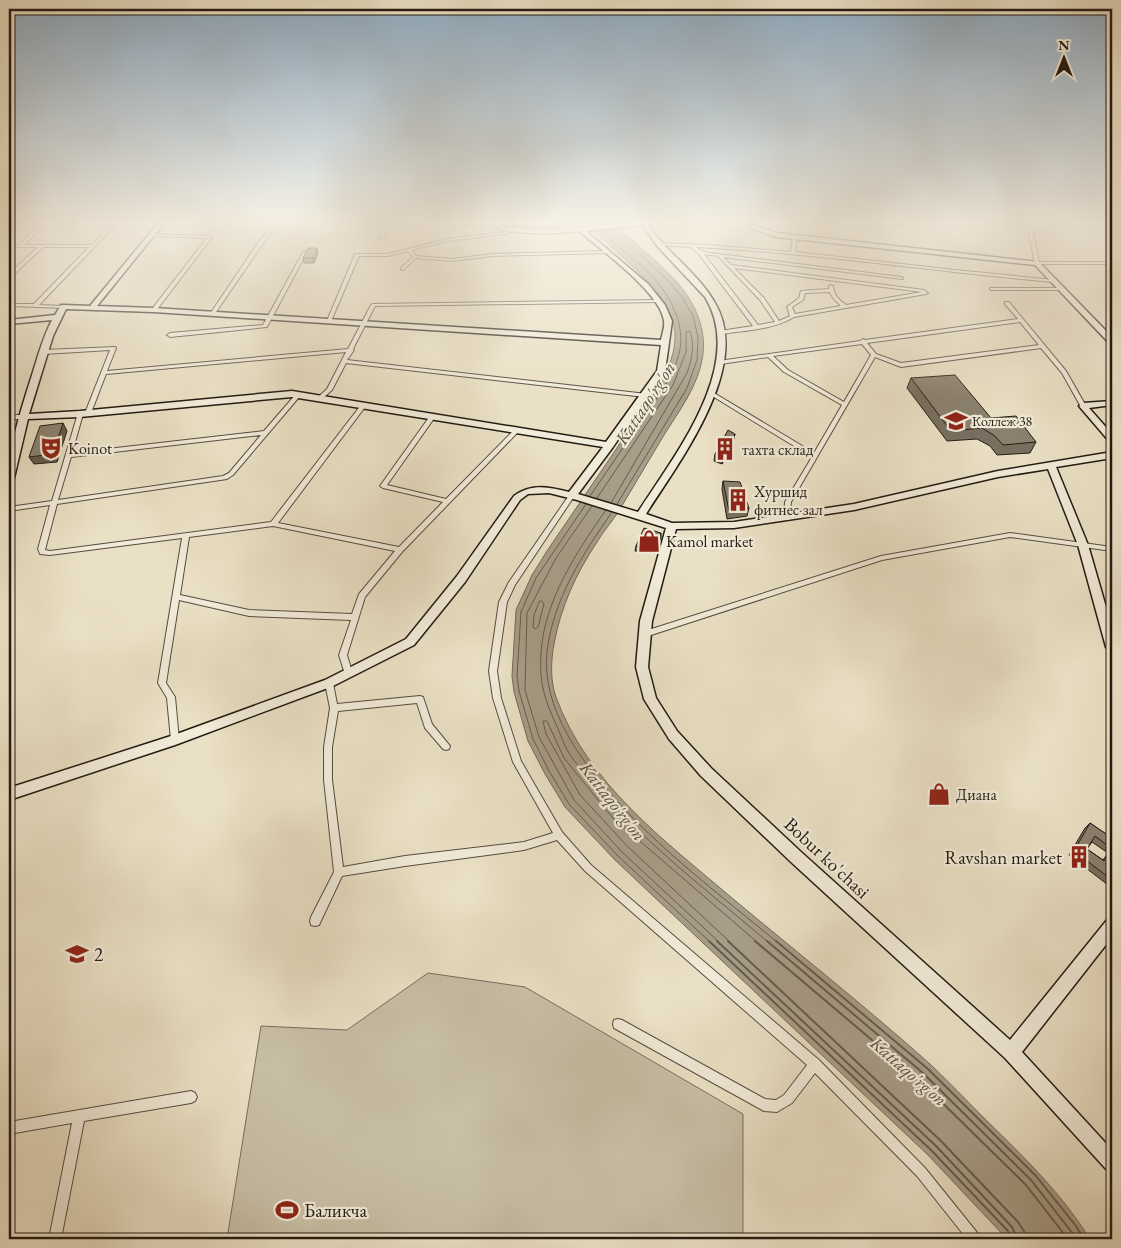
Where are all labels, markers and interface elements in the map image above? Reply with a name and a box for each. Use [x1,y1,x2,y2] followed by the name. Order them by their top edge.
[1038,32,1088,82] north arrow
[1058,36,1070,54] text: N
[609,357,682,451] water label: Kattaqo'rg'on
[943,408,969,434] school or university icon: Коллеж 38
[972,412,1033,430] place label: Коллеж 38
[38,435,64,461] theatre icon: Koinot
[712,436,738,462] building icon: тахта склад
[68,438,112,459] place label: Koinot
[742,439,814,460] place label: тахта склад
[753,481,823,520] place label: Хуршид фитнес зал
[725,487,751,513] building icon: Хуршид фитнес зал
[636,528,662,554] shop icon: Kamol market
[666,531,753,552] place label: Kamol market
[573,756,651,846] water label: Kattaqo'rg'on
[926,781,952,807] shop icon: Диана
[956,784,997,805] place label: Диана
[779,812,875,904] street label: Bobur ko'chasi
[1066,844,1092,870] building icon: Ravshan market
[945,845,1062,870] place label: Ravshan market
[64,941,90,967] school or university icon: 2
[94,942,103,967] place label: 2
[864,1031,952,1112] water label: Kattaqo'rg'on
[274,1197,300,1223] sports icon: Баликча
[304,1198,367,1223] place label: Баликча

